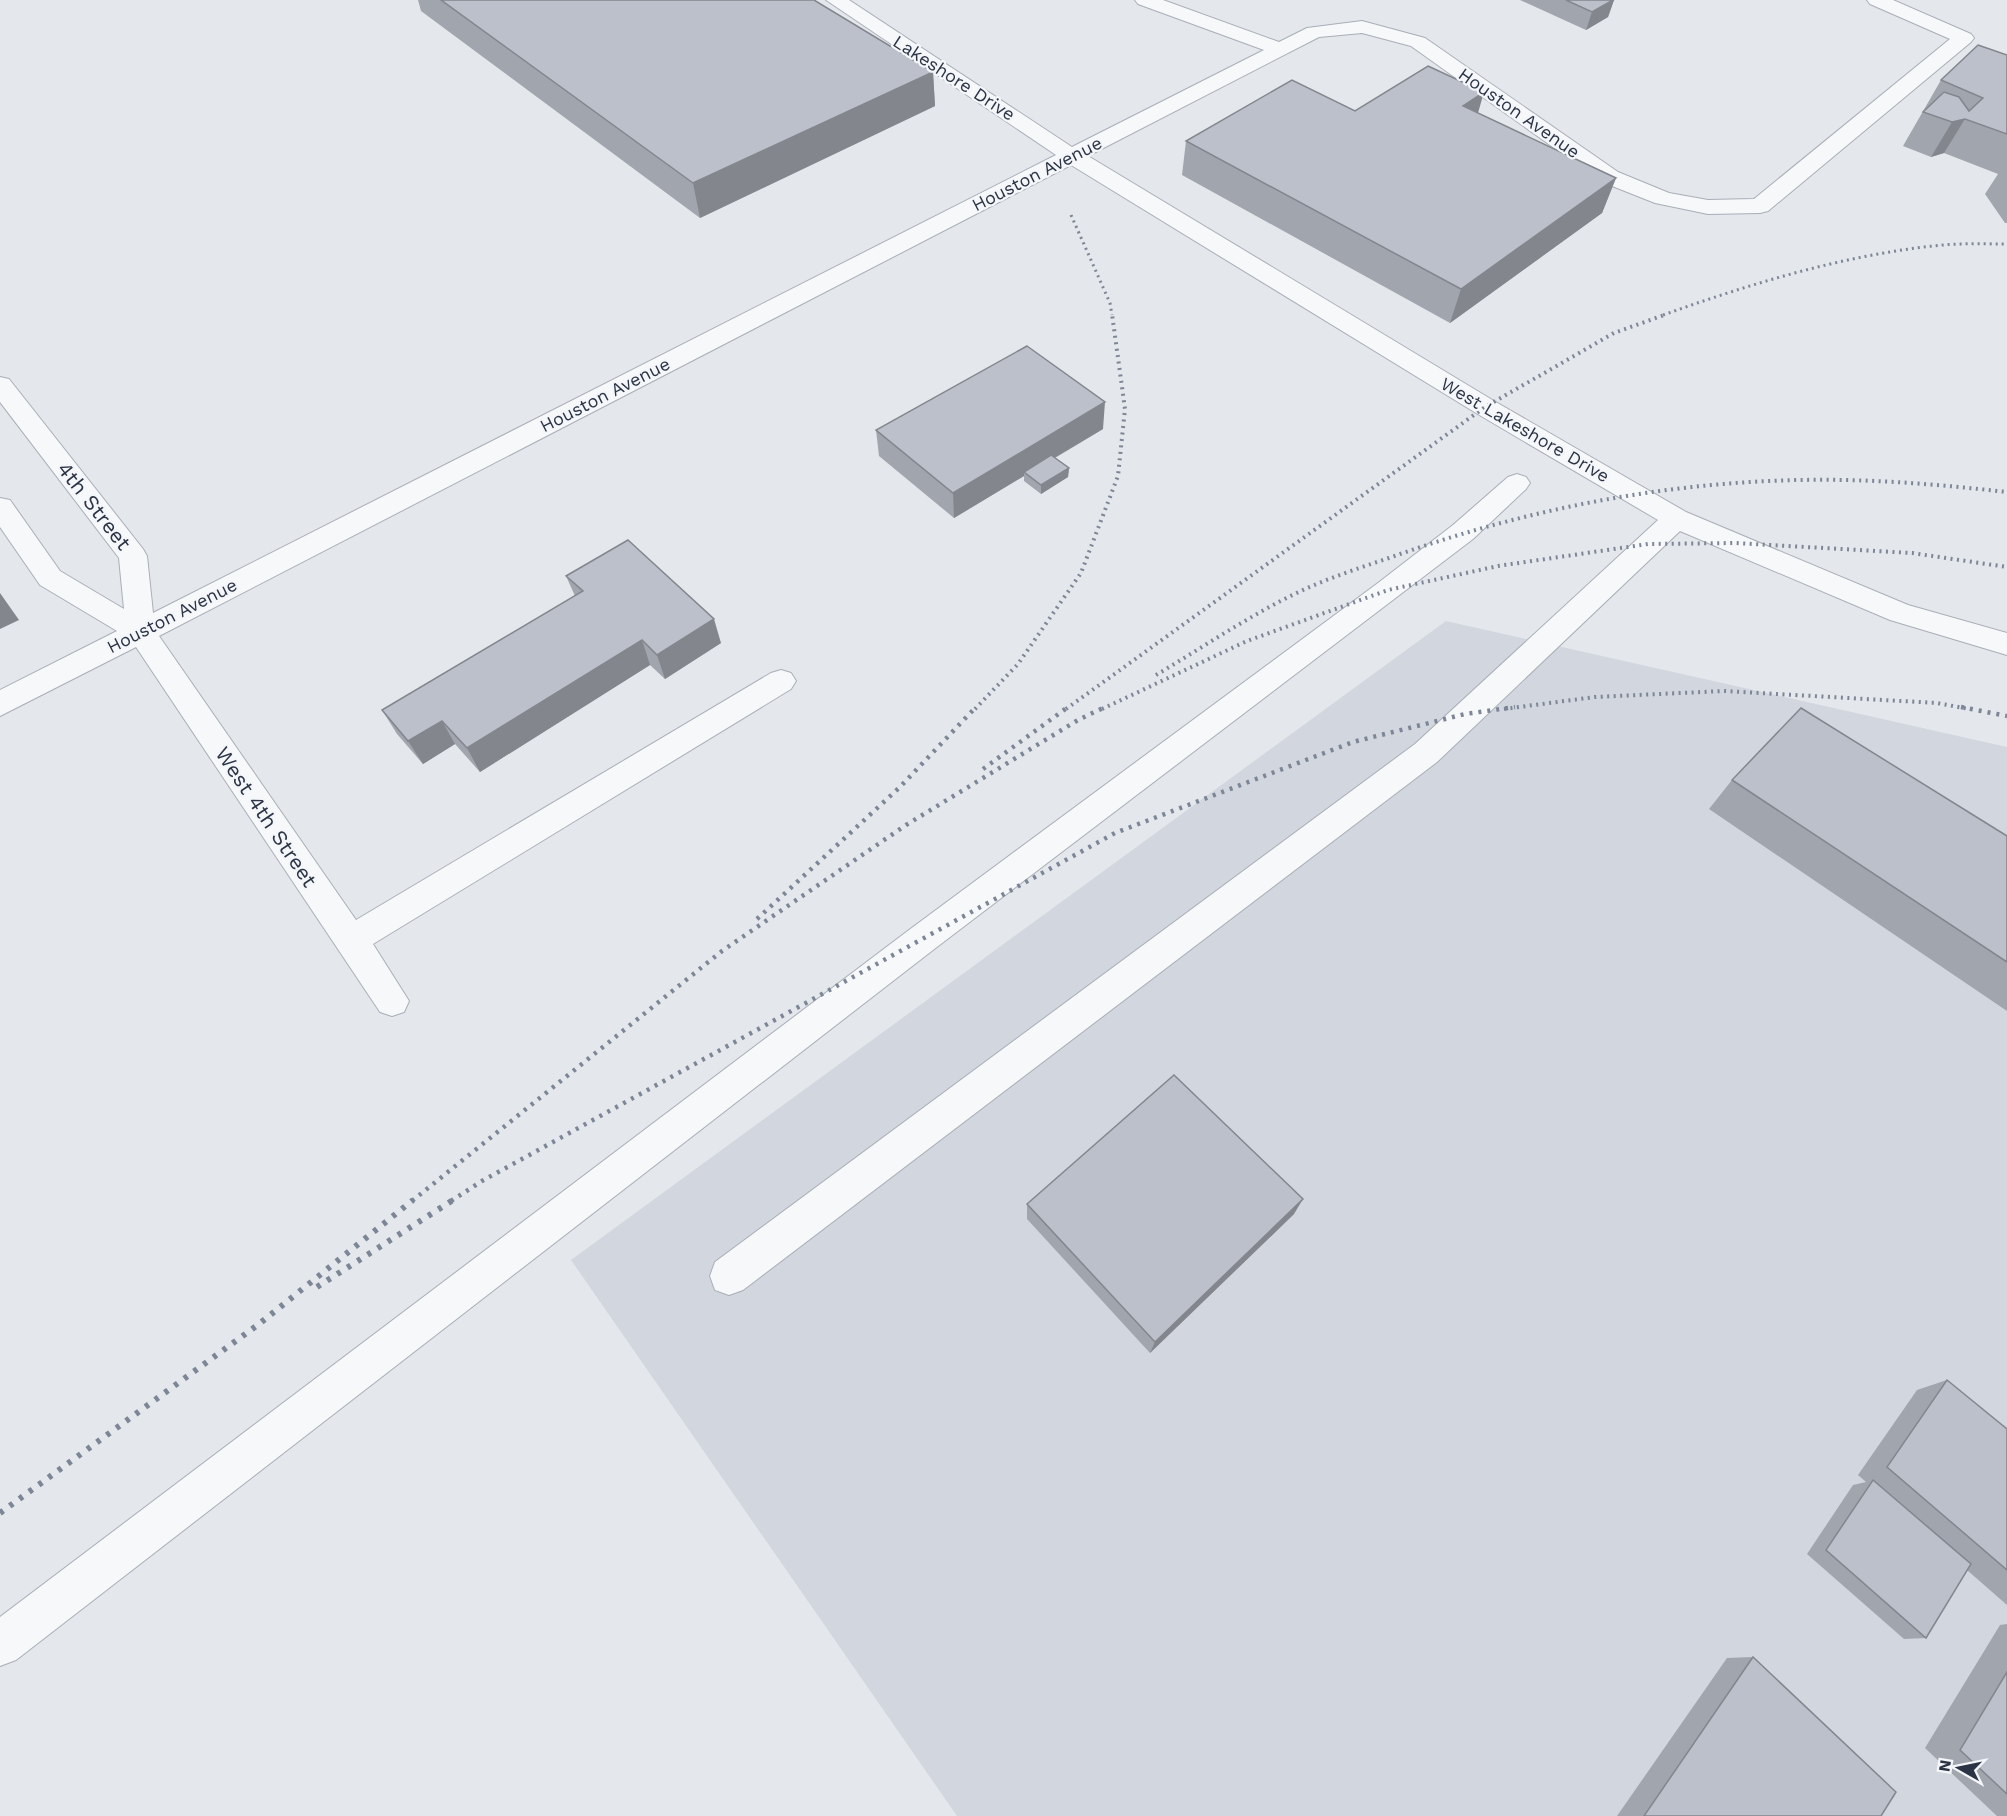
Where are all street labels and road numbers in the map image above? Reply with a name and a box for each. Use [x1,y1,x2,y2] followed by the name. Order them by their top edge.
[889,30,1019,125] street label: Lakeshore Drive
[1455,63,1584,162] street label: Houston Avenue
[968,132,1105,215] street label: Houston Avenue
[536,353,673,436] street label: Houston Avenue
[1437,373,1613,486] street label: West Lakeshore Drive
[52,457,137,555] street label: 4th Street
[103,574,240,657] street label: Houston Avenue
[210,742,323,892] street label: West 4th Street

